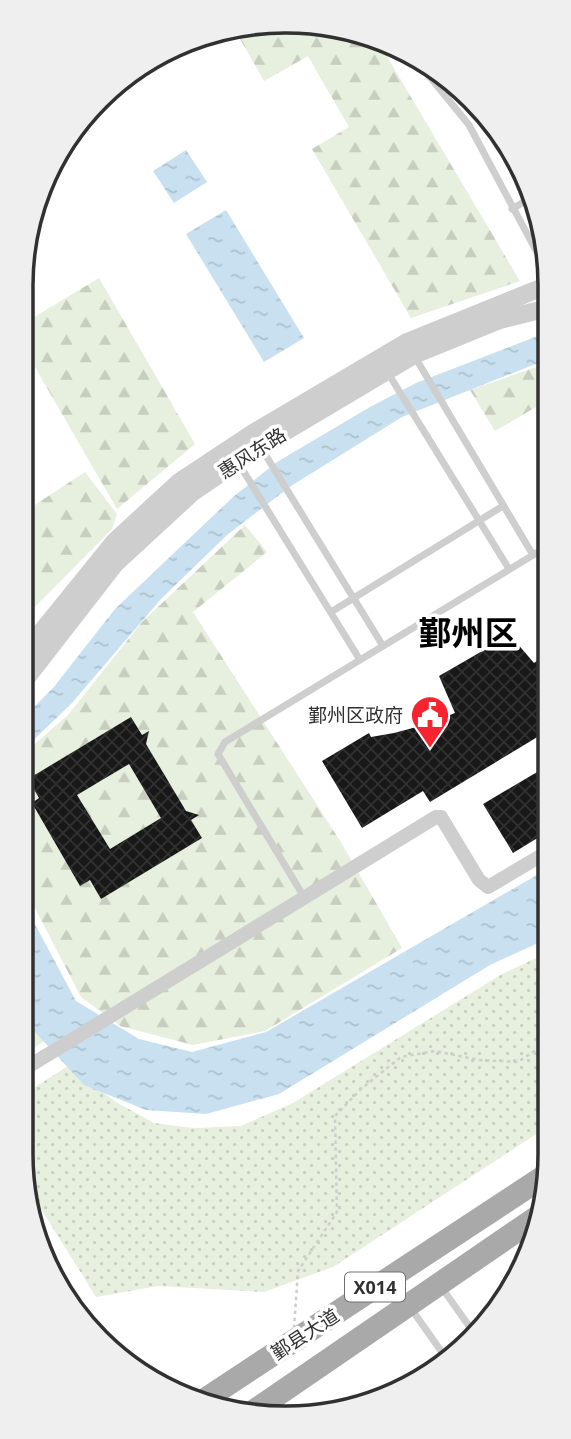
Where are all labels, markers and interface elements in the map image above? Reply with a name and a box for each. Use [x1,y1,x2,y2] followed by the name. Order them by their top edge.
[213,421,291,485] street label: 惠风东路
[419,610,518,655] district label: 鄞州区
[409,694,451,749] public building icon: 鄞州区政府
[308,702,403,728] place label: 鄞州区政府
[345,1272,405,1302] road number: X014
[266,1302,344,1366] street label: 鄞县大道

